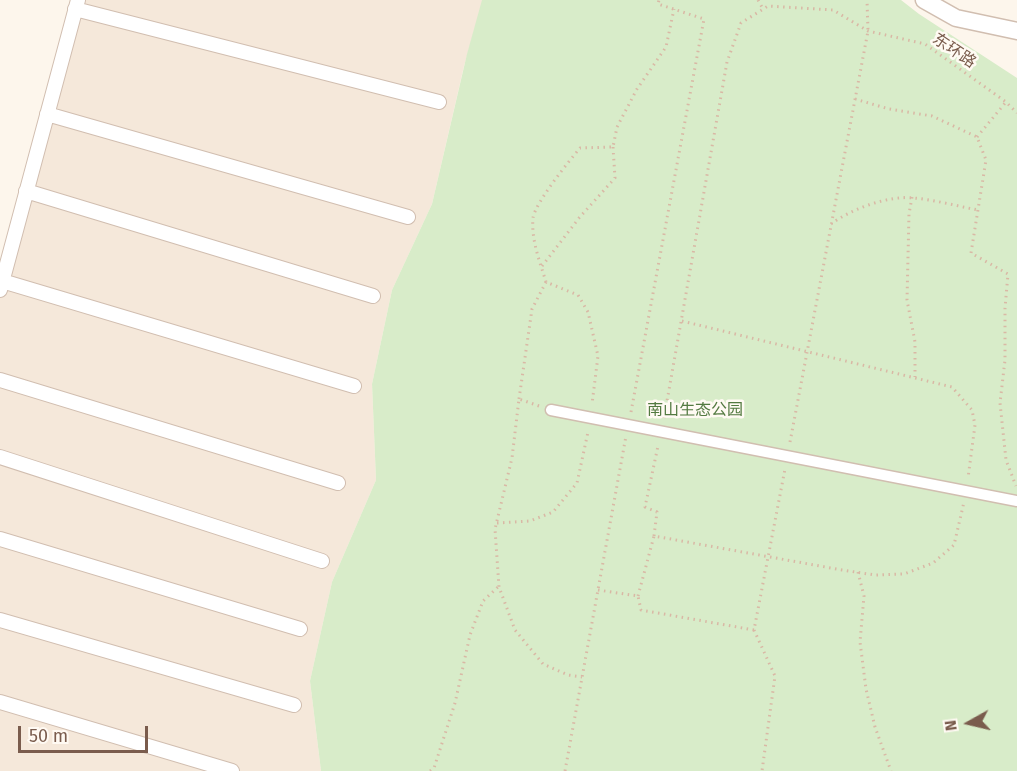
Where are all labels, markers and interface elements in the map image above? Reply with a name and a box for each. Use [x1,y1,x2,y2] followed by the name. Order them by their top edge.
[929,30,979,72] street label: 东环路
[647,401,743,421] park label: 南山生态公园
[939,693,999,753] north arrow
[21,714,152,752] scale bar
[941,719,961,732] text: N
[29,725,68,747] text: 50 m

